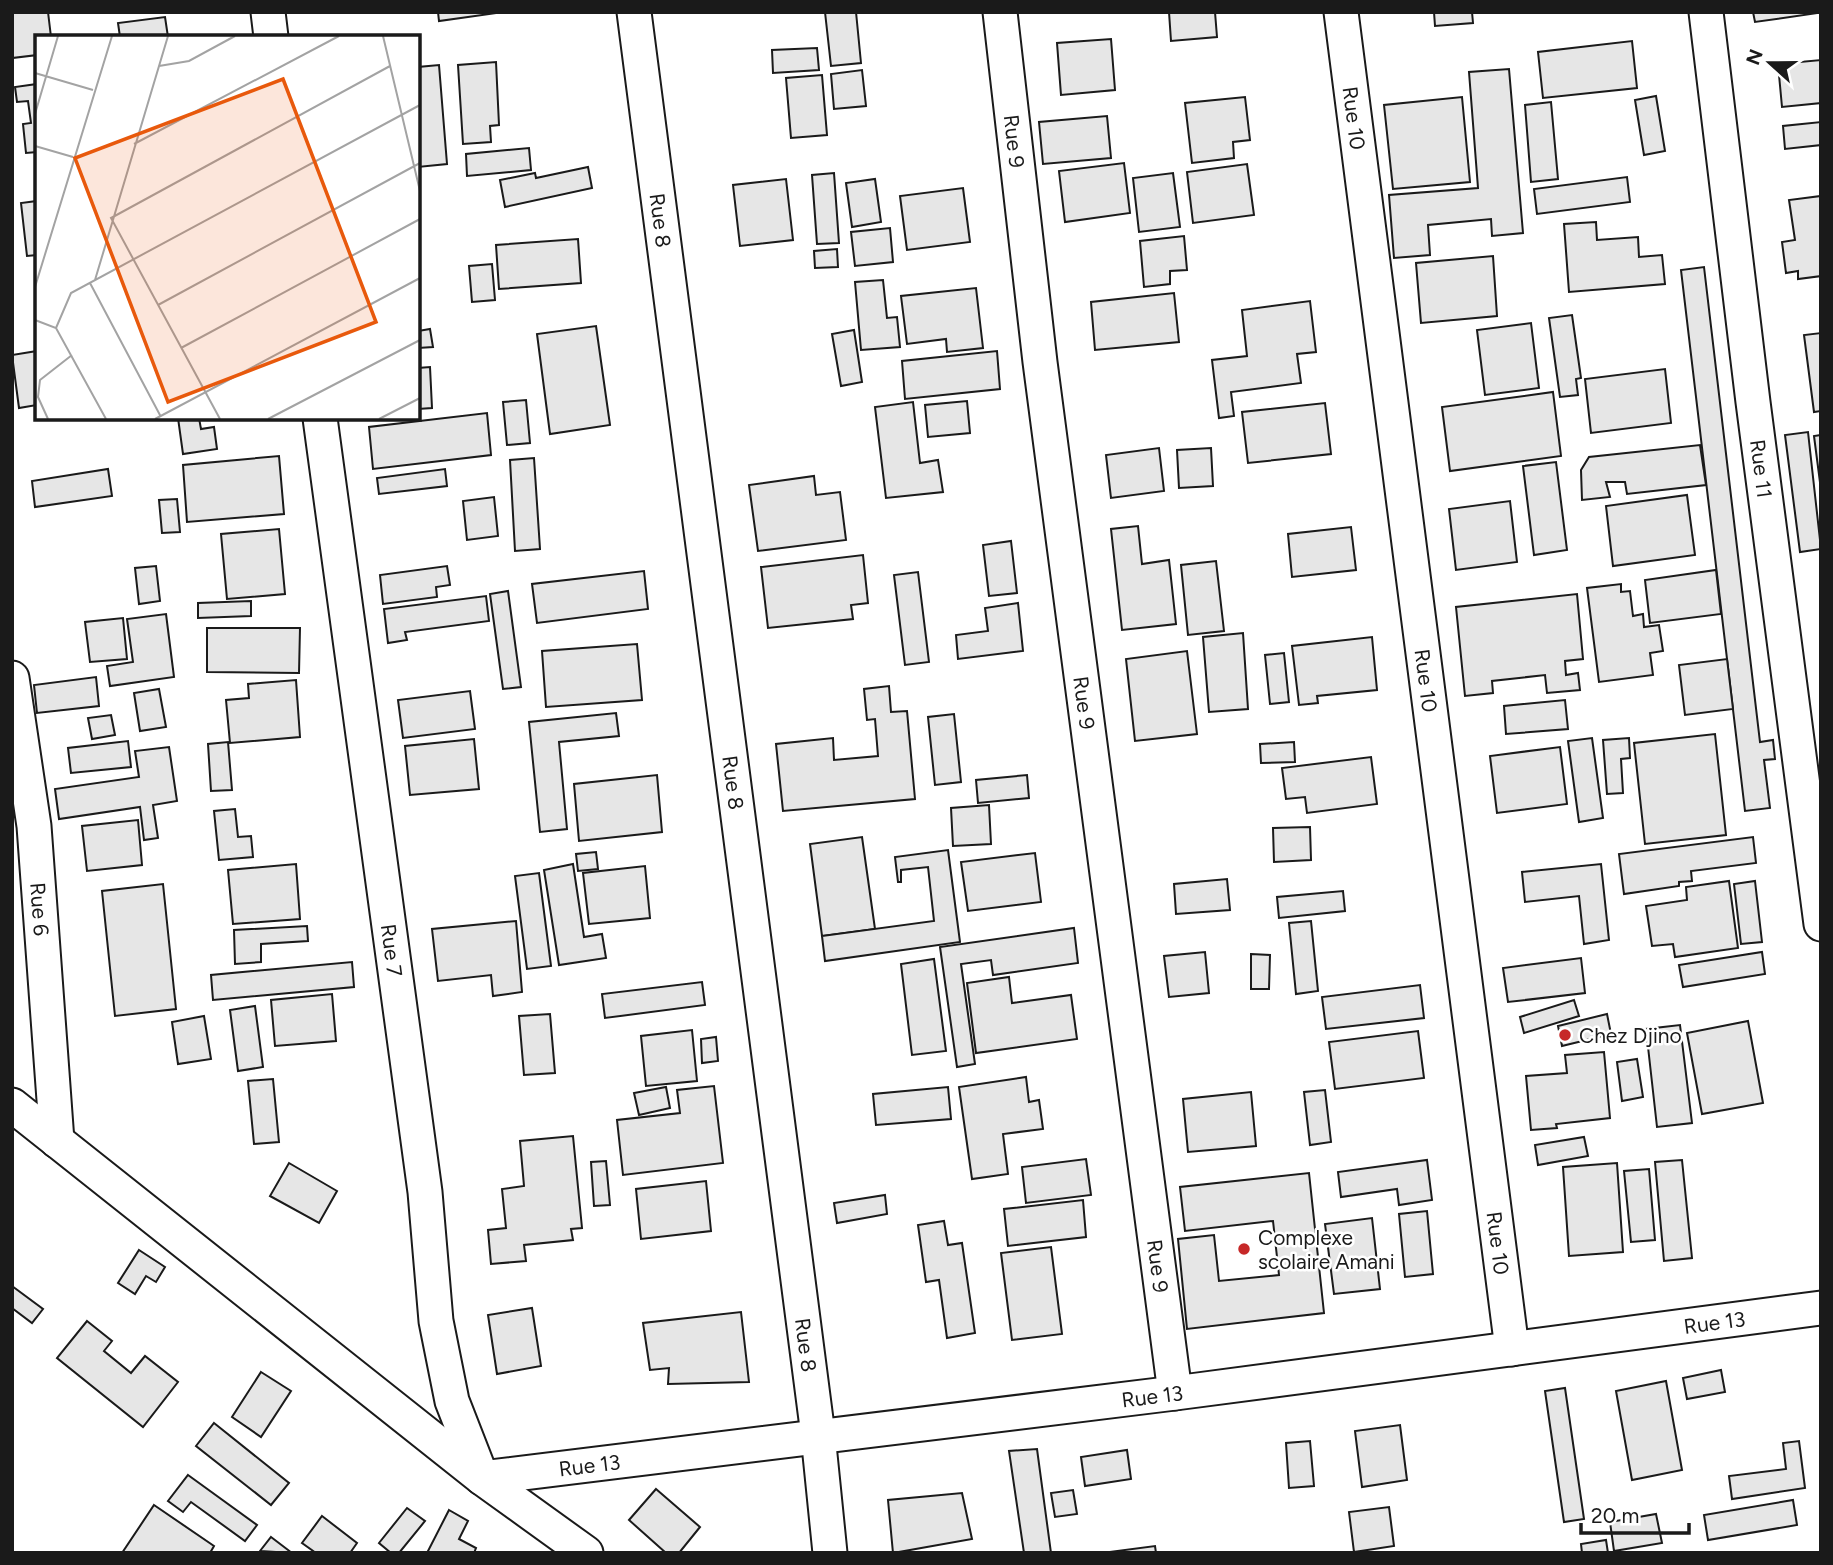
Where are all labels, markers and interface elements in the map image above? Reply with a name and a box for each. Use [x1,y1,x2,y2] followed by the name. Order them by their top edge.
[1735,28,1805,98] north arrow
[35,35,420,420] inset map
[1741,46,1768,68] text: N
[1338,85,1371,151] street label: Rue 10
[999,113,1030,169] street label: Rue 9
[645,192,677,249] street label: Rue 8
[1745,438,1778,499] street label: Rue 11
[1410,647,1443,714] street label: Rue 10
[1069,675,1100,731] street label: Rue 9
[718,754,750,811] street label: Rue 8
[26,882,54,937] street label: Rue 6
[376,922,408,978] street label: Rue 7
[1579,1023,1682,1048] place label: Chez Djino
[1557,1027,1573,1043] marker: Chez Djino
[1482,1210,1515,1276] street label: Rue 10
[1258,1225,1395,1274] place label: Complexe scolaire Amani
[1143,1238,1174,1294] street label: Rue 9
[1236,1241,1252,1257] marker: Complexe scolaire Amani
[1682,1306,1747,1338] street label: Rue 13
[790,1316,822,1374] street label: Rue 8
[1120,1380,1184,1412] street label: Rue 13
[557,1449,622,1481] street label: Rue 13
[1581,1492,1689,1536] scale bar
[1591,1503,1639,1528] text: 20 m

